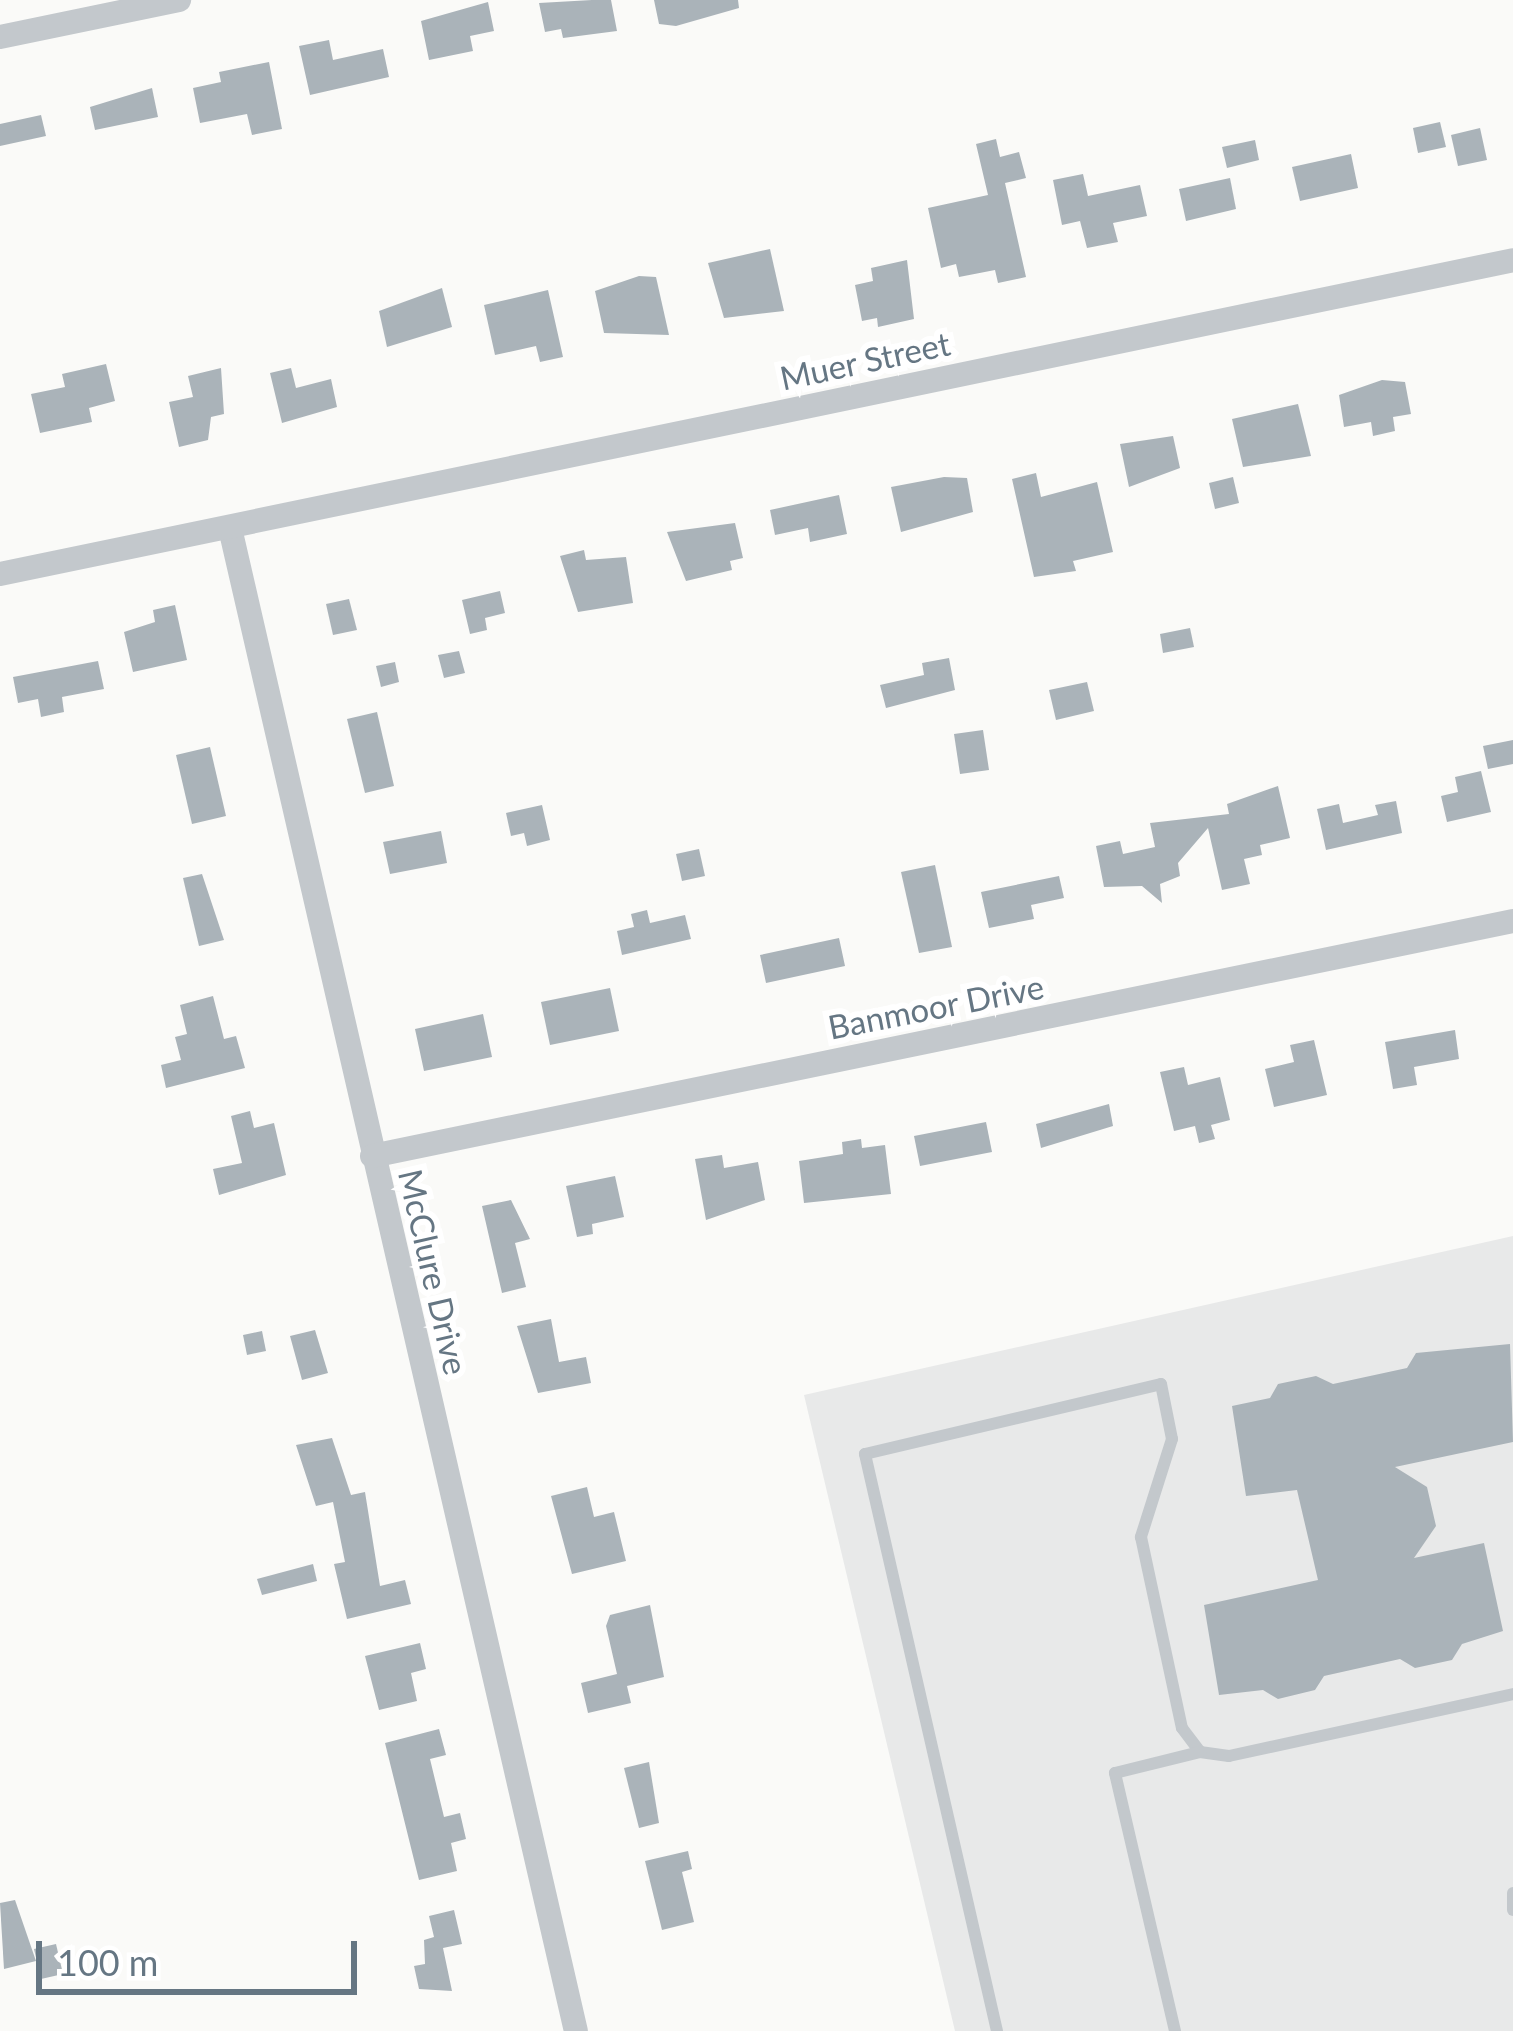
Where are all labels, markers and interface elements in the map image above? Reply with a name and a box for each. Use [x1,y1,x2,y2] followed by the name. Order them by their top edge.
[776,324,954,398] street label: Muer Street
[824,967,1048,1047] street label: Banmoor Drive
[390,1165,476,1379] street label: McClure Drive
[42,1917,363,1991] scale bar
[57,1940,158,1984] text: 100 m

